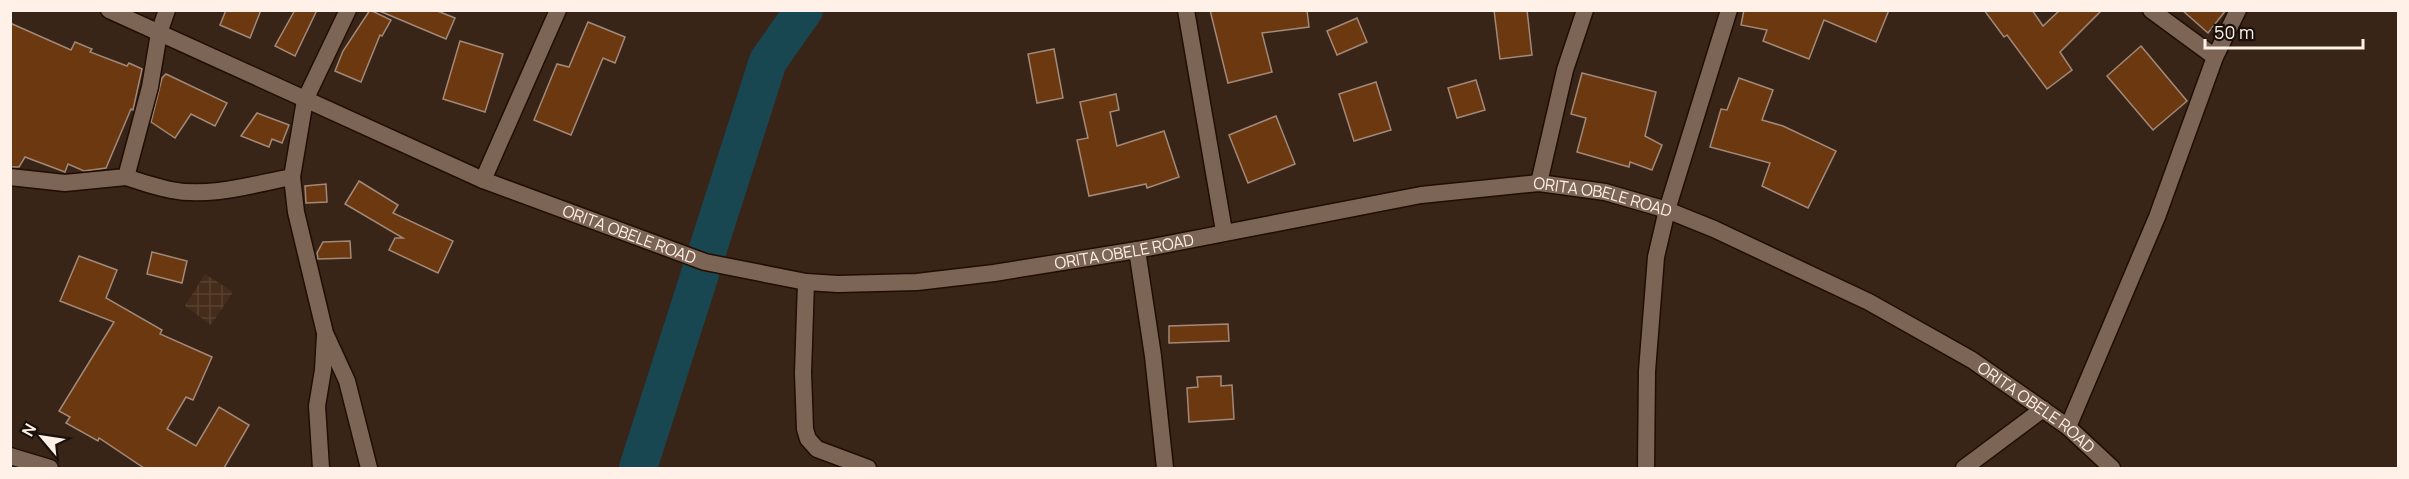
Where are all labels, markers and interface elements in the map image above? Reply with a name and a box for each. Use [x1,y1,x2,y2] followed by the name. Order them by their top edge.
[2205,12,2362,50] scale bar
[2214,20,2254,44] text: 50 m
[1532,171,1675,222] street label: ORITA OBELE ROAD
[559,199,700,269] street label: ORITA OBELE ROAD
[1053,228,1196,274] street label: ORITA OBELE ROAD
[1973,356,2100,458] street label: ORITA OBELE ROAD
[12,407,72,467] north arrow
[16,419,41,440] text: N

